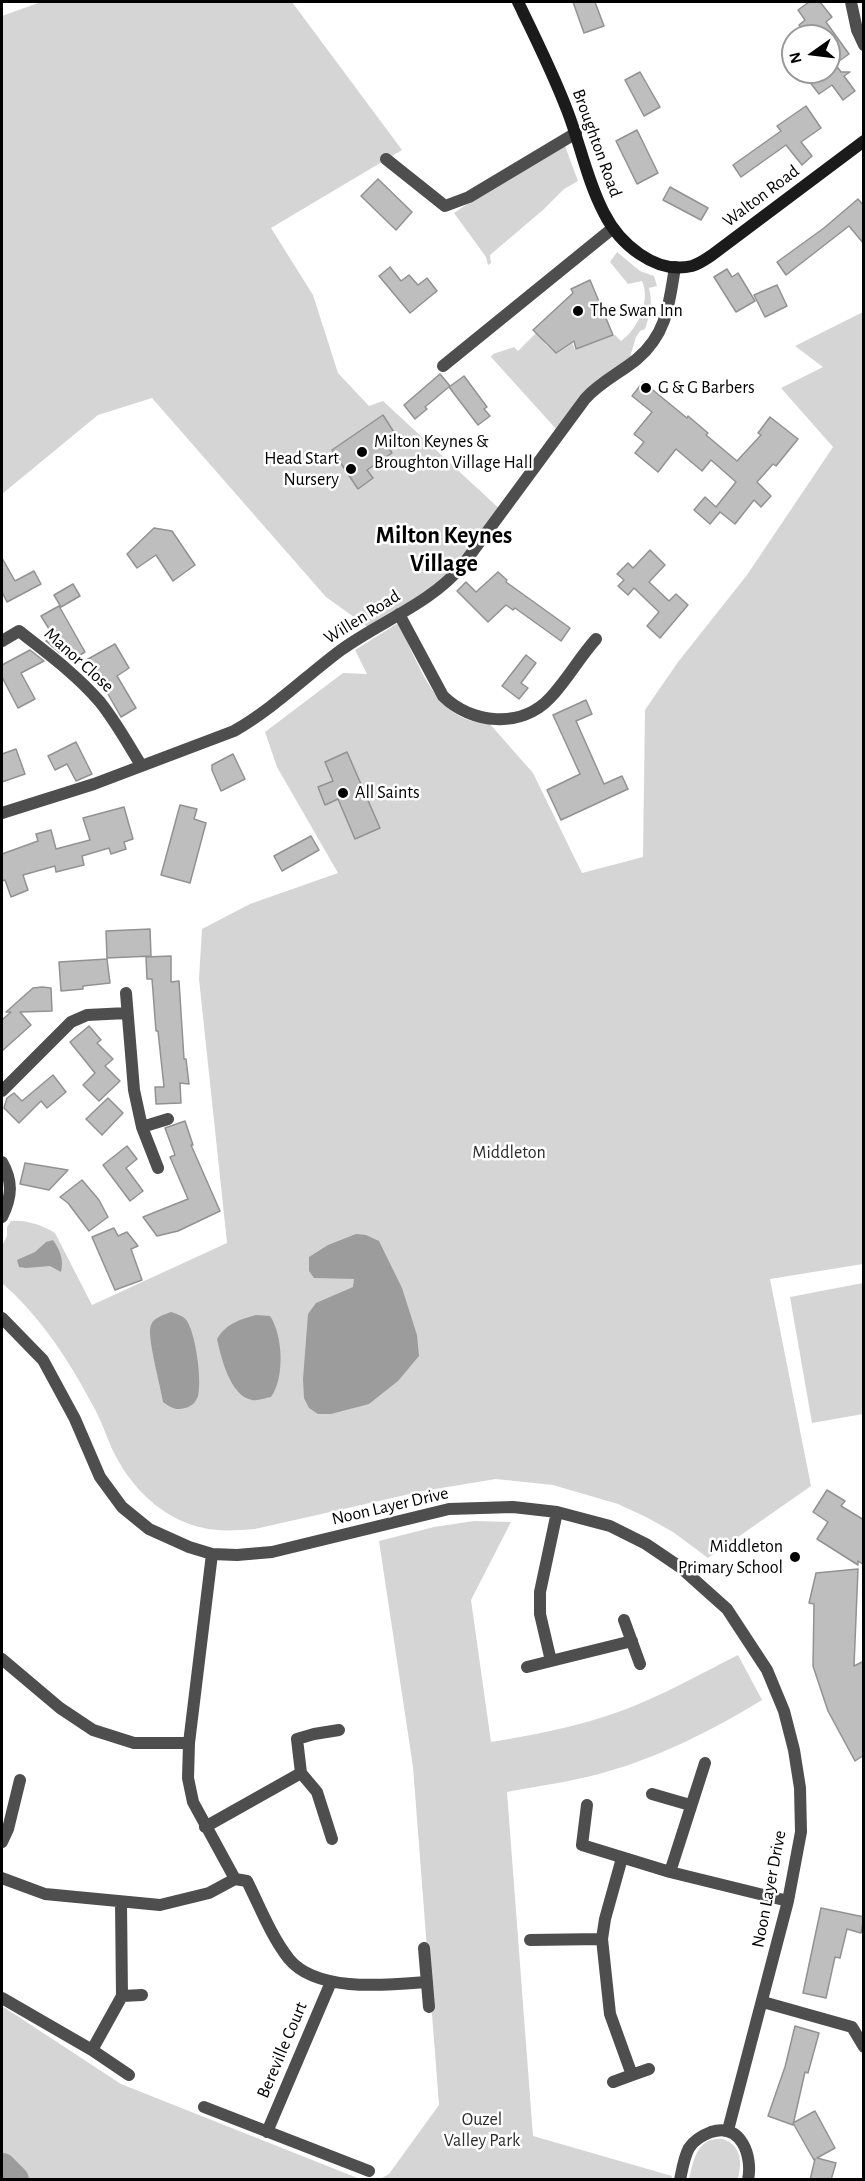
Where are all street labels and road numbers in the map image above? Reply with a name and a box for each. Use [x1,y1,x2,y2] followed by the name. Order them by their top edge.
[567,86,627,200] street label: Broughton Road
[719,160,803,232] street label: Walton Road
[320,585,404,649] street label: Willen Road
[40,623,118,697] street label: Manor Close
[329,1482,451,1530] street label: Noon Layer Drive
[747,1828,791,1950] street label: Noon Layer Drive
[252,1999,312,2101] street label: Bereville Court

